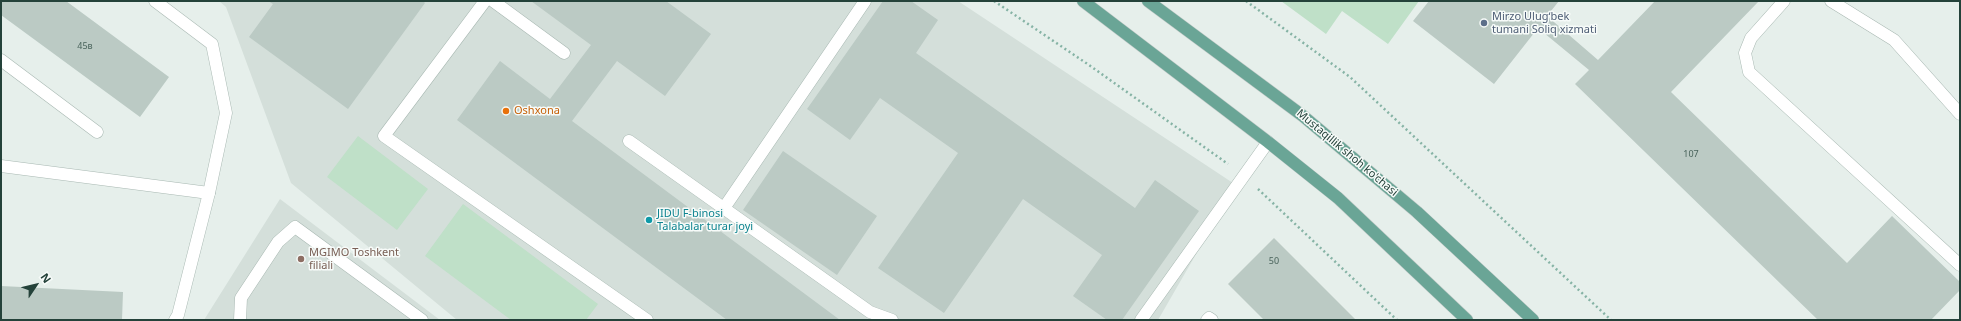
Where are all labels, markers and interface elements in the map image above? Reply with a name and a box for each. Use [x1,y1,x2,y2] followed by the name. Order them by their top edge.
[1492,10,1597,36] place label: Mirzo Ulugʻbek tumani Soliq xizmati
[1479,18,1489,28] marker: Mirzo Ulugʻbek tumani Soliq xizmati
[77,41,93,51] house number: 45в
[514,104,560,118] place label: Oshxona
[501,106,511,116] marker: Oshxona
[1294,107,1400,199] street label: Mustaqillik shoh ko'chasi
[1683,149,1699,159] house number: 107
[657,207,753,233] place label: JIDU F-binosi Talabalar turar joyi
[644,215,654,225] marker: JIDU F-binosi Talabalar turar joyi
[309,246,399,272] place label: MGIMO Toshkent filiali
[296,254,306,264] marker: MGIMO Toshkent filiali
[1269,256,1279,266] house number: 50
[16,265,56,305] north arrow
[38,270,55,286] text: N

